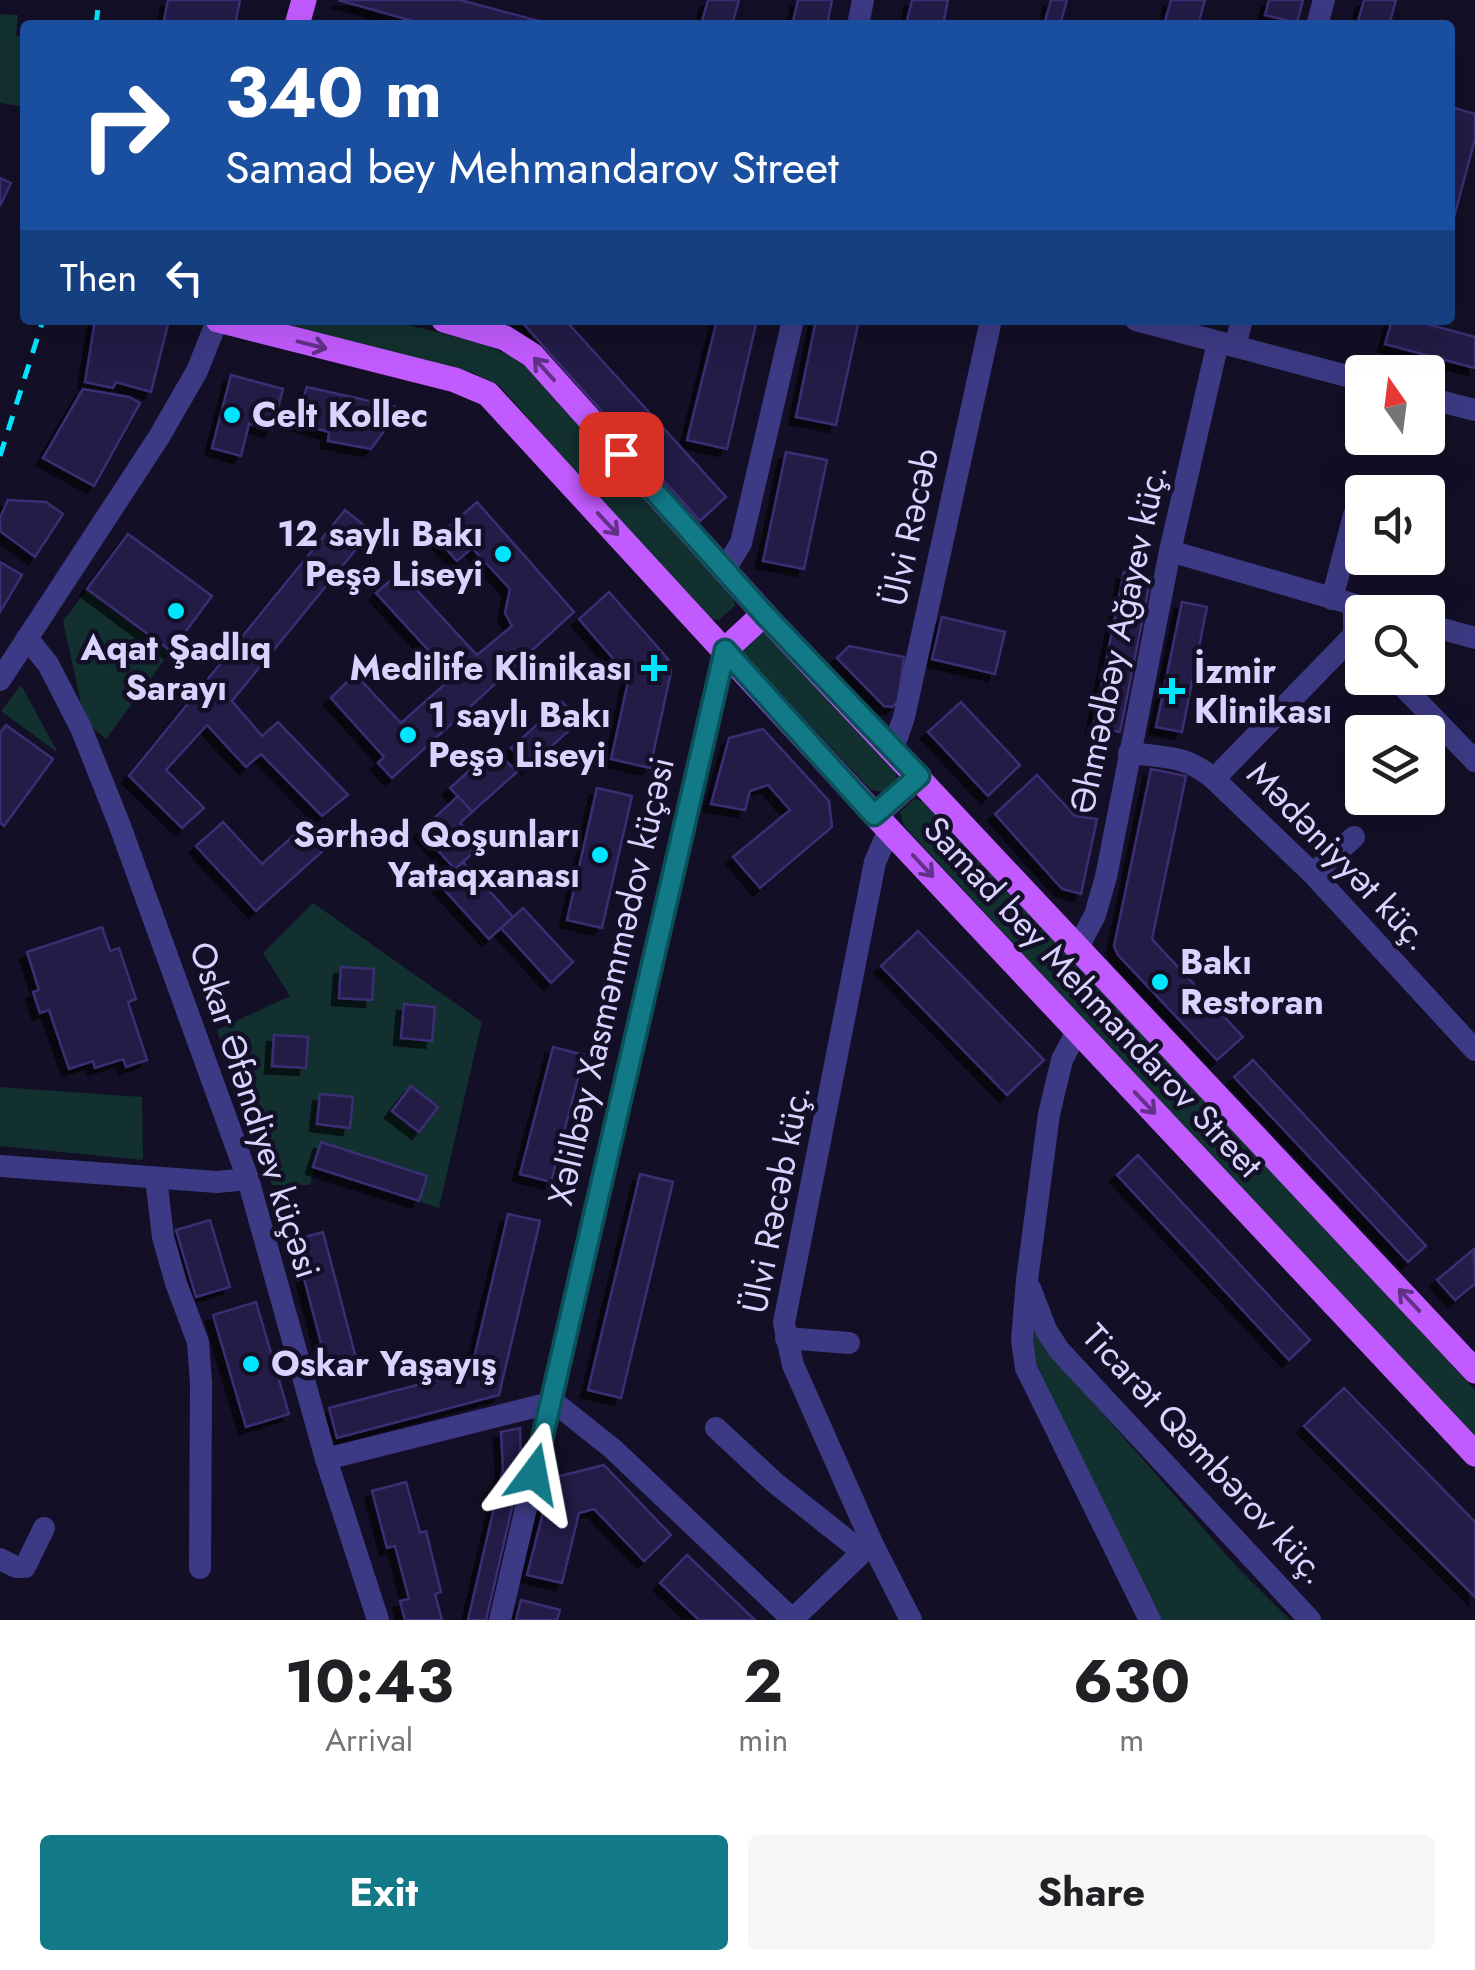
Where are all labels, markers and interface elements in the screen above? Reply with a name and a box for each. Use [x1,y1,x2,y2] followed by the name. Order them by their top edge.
[225,42,442,143] text: 340 m
[60,60,190,190] icon: right
[225,135,839,200] text: Samad bey Mehmandarov Street
[60,250,137,305] text: Then
[157,250,212,305] icon: left
[295,337,327,355] one-way arrow
[1345,355,1445,455] north arrow
[1345,355,1445,815] map controls
[533,357,556,382] one-way arrow
[252,390,428,440] place label: Celt Kollec
[221,404,243,426] marker: Celt Kollec
[579,412,664,497] pin
[594,427,649,482] icon: arrive
[869,443,951,611] street label: Ülvi Rəcəb
[1057,460,1179,818] street label: Əhmədbəy Ağayev küç.
[1345,475,1445,575] button: sound
[277,509,483,599] place label: 12 saylı Bakı Peşə Liseyi
[596,511,619,536] one-way arrow
[492,543,514,565] marker: 12 saylı Bakı Peşə Liseyi
[1345,595,1445,695] button: search
[165,600,187,622] marker: Aqat Şadlıq Sarayı
[80,623,271,713] place label: Aqat Şadlıq Sarayı
[350,643,632,693] place label: Medilife Klinikası
[1194,646,1332,736] place label: İzmir Klinikası
[641,655,667,681] marker: Medilife Klinikası
[1159,678,1185,704] marker: İzmir Klinikası
[428,690,611,780] place label: 1 saylı Bakı Peşə Liseyi
[1345,715,1445,815] button: layers
[397,724,419,746] marker: 1 saylı Bakı Peşə Liseyi
[1236,750,1442,962] street label: Mədəniyyət küç.
[535,752,687,1210] street label: Xəlilbəy Xasməmmədov küçəsi
[912,805,1275,1189] street label: Samad bey Mehmandarov Street
[293,810,580,900] place label: Sərhəd Qoşunları Yataqxanası
[589,844,611,866] marker: Sərhəd Qoşunları Yataqxanası
[911,853,934,878] one-way arrow
[177,935,333,1285] street label: Oskar Əfəndiyev küçəsi
[1180,937,1324,1027] place label: Bakı Restoran
[1149,971,1171,993] marker: Bakı Restoran
[729,1081,823,1317] street label: Ülvi Rəcəb küç.
[1133,1091,1157,1115] one-way arrow
[1397,1288,1421,1312] one-way arrow
[1071,1313,1339,1595] street label: Ticarət Qəmbərov küç.
[271,1339,497,1389] place label: Oskar Yaşayış
[240,1353,262,1375] marker: Oskar Yaşayış
[482,1422,586,1526] position arrow
[285,1638,453,1725] text: 10:43
[744,1638,783,1725] text: 2
[1073,1638,1190,1725] text: 630
[325,1717,413,1763] text: Arrival
[738,1717,788,1763] text: min
[1119,1717,1144,1763] text: m
[40,1835,728,1950] button: Exit
[748,1835,1435,1950] button: Share

